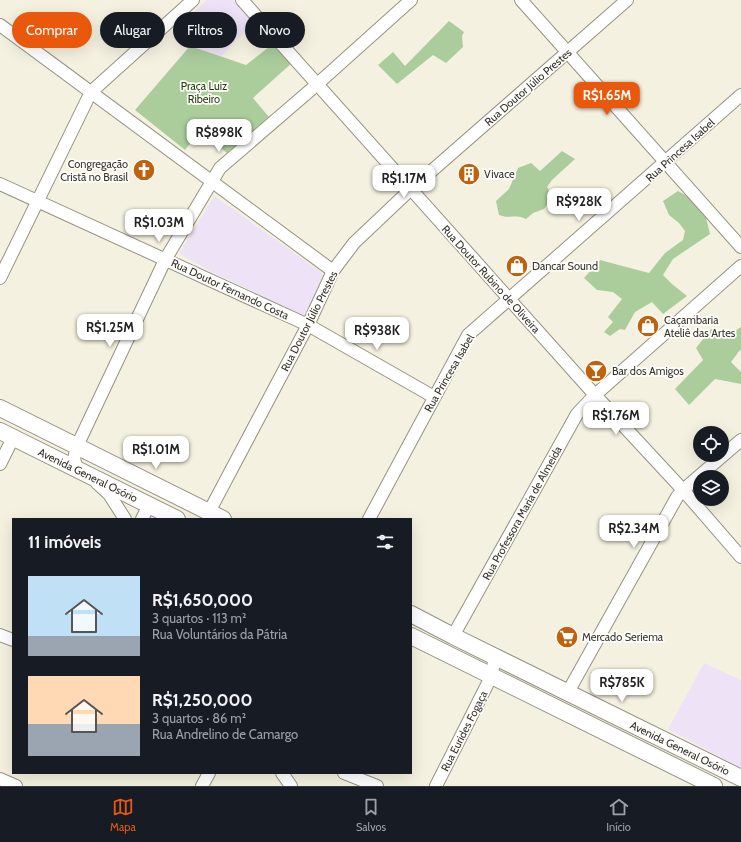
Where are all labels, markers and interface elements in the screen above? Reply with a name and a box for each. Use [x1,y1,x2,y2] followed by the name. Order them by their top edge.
[12,12,92,48] chip: Comprar
[100,12,165,48] chip: Alugar
[173,12,237,48] chip: Filtros
[245,12,305,48] chip: Novo
[482,45,575,129] street label: Rua Doutor Júlio Prestes
[181,79,227,106] park label: Praça Luiz Ribeiro
[570,82,644,116] pin: R$1.65M
[583,87,631,103] text: R$1.65M
[643,115,718,185] street label: Rua Princesa Isabel
[186,119,252,153] pin: R$898K
[196,124,242,140] text: R$898K
[60,157,128,184] place label: Congregação Cristã no Brasil
[131,157,157,183] church icon: Congregação Cristã no Brasil
[456,161,482,187] building icon: Vivace
[367,165,441,199] pin: R$1.17M
[484,167,515,181] place label: Vivace
[381,170,427,186] text: R$1.17M
[546,188,612,222] pin: R$928K
[556,193,602,209] text: R$928K
[122,209,196,243] pin: R$1.03M
[134,214,184,230] text: R$1.03M
[439,222,544,336] street label: Rua Doutor Rubino de Oliveira
[504,253,530,279] shop icon: Dancar Sound
[169,256,292,323] street label: Rua Doutor Fernando Costa
[532,259,598,273] place label: Dancar Sound
[278,268,341,374] street label: Rua Doutor Júlio Prestes
[635,313,661,339] shop icon: Caçambaria Ateliê das Artes
[664,313,736,340] place label: Caçambaria Ateliê das Artes
[73,314,147,348] pin: R$1.25M
[344,317,410,351] pin: R$938K
[86,319,134,335] text: R$1.25M
[354,322,400,338] text: R$938K
[421,331,477,415] street label: Rua Princesa Isabel
[583,358,609,384] bar icon: Bar dos Amigos
[612,364,684,378] place label: Bar dos Amigos
[579,402,653,436] pin: R$1.76M
[592,407,640,423] text: R$1.76M
[693,426,729,506] map controls
[693,426,729,462] button: locate
[119,436,193,470] pin: R$1.01M
[132,441,180,457] text: R$1.01M
[479,443,565,583] street label: Rua Professora Maria de Almeida
[36,445,140,505] street label: Avenida General Osório
[693,470,729,506] button: layers
[597,515,671,549] pin: R$2.34M
[608,520,660,536] text: R$2.34M
[374,531,396,553] icon: filters
[28,532,101,552] text: 11 imóveis
[152,590,253,610] text: R$1,650,000
[60,592,108,640] icon: home
[152,610,246,626] text: 3 quartos · 113 m²
[554,624,580,650] supermarket icon: Mercado Seriema
[152,626,287,642] text: Rua Voluntários da Pátria
[582,630,664,644] place label: Mercado Seriema
[589,669,655,703] pin: R$785K
[599,674,645,690] text: R$785K
[438,688,491,774] street label: Rua Eurides Fogaça
[152,690,252,710] text: R$1,250,000
[60,692,108,740] icon: home
[152,710,246,726] text: 3 quartos · 86 m²
[628,718,732,778] street label: Avenida General Osório
[152,726,298,742] text: Rua Andrelino de Camargo
[110,796,136,834] tab: Mapa
[356,796,386,834] tab: Salvos
[606,796,631,834] tab: Início

